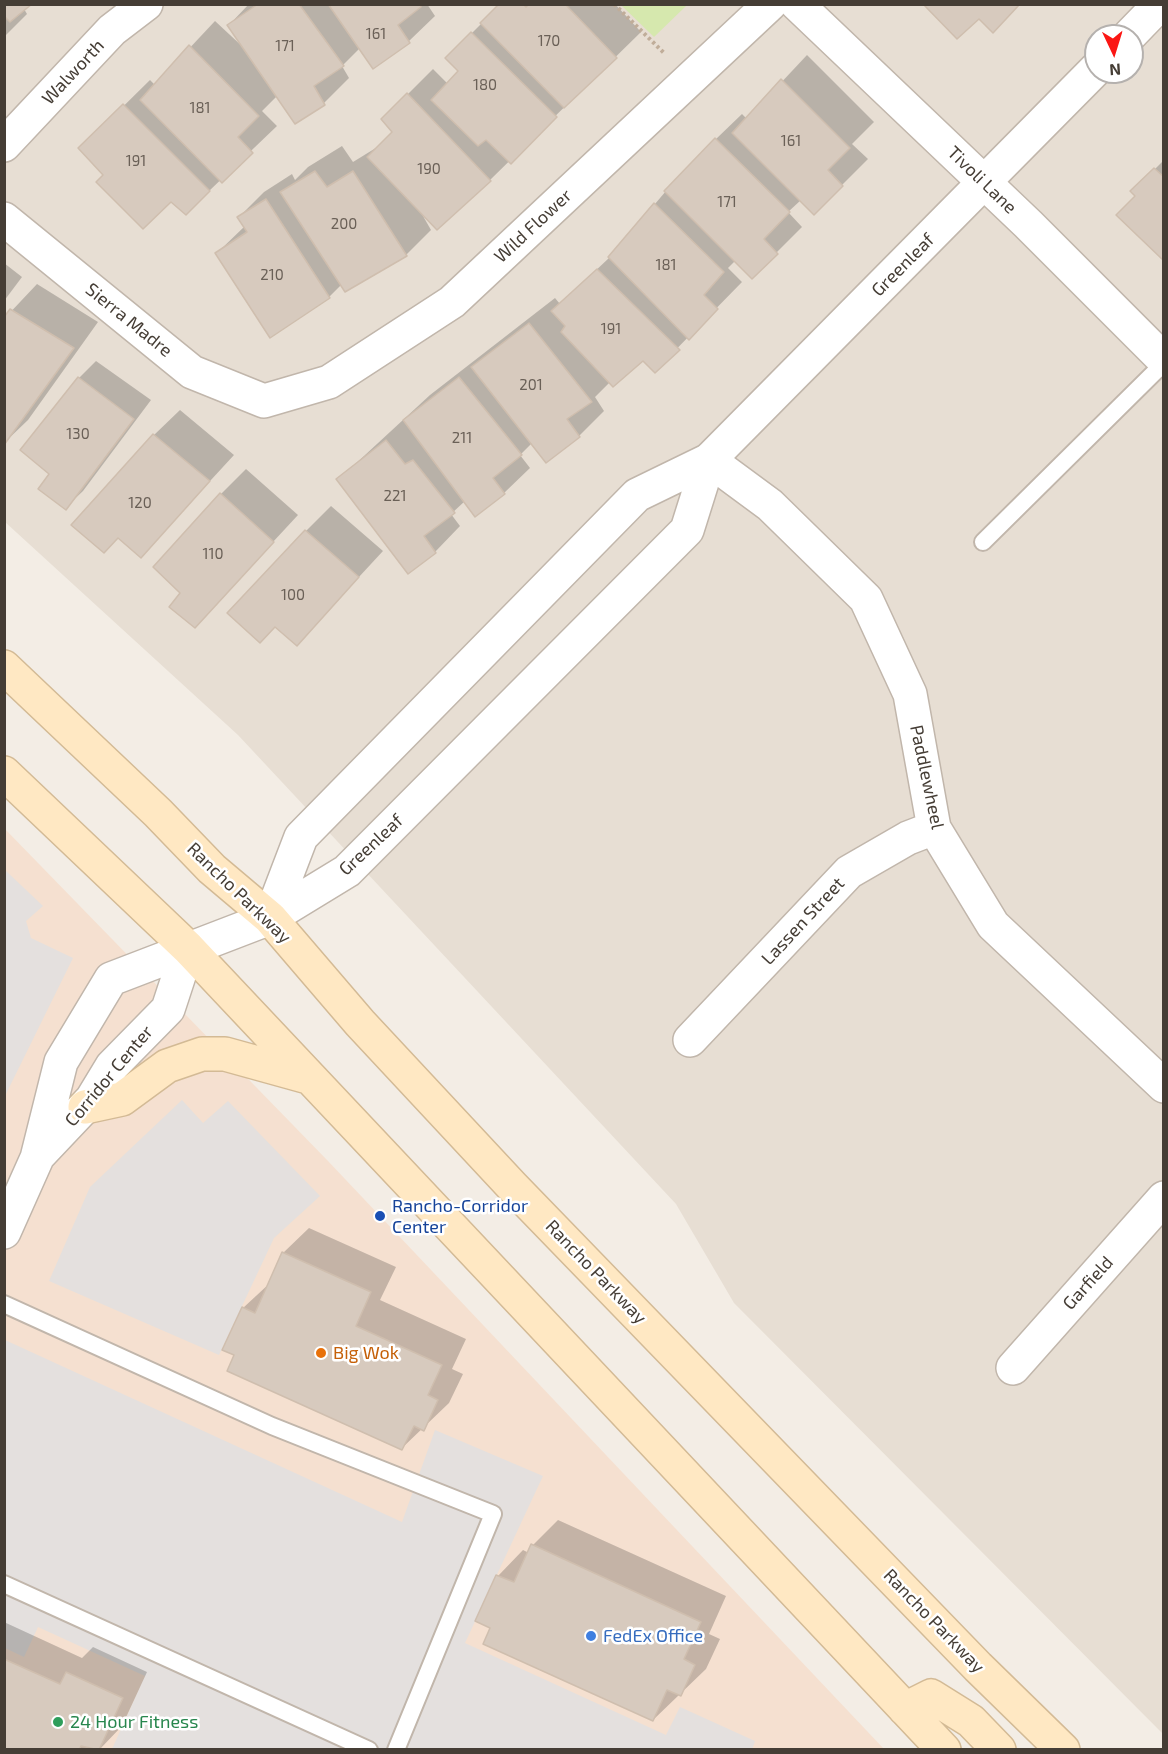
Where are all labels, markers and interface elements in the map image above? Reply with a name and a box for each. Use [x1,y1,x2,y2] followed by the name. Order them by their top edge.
[1084,24,1144,84] north arrow
[366,25,386,43] house number: 161
[538,32,560,50] house number: 170
[37,35,109,109] street label: Walworth
[275,37,295,55] house number: 171
[1109,61,1122,80] text: N
[473,76,497,94] house number: 180
[189,99,211,117] house number: 181
[781,132,801,150] house number: 161
[943,142,1021,218] street label: Tivoli Lane
[126,152,146,170] house number: 191
[417,160,441,178] house number: 190
[490,185,576,267] street label: Wild Flower
[717,193,737,211] house number: 171
[331,215,357,233] house number: 200
[867,229,939,301] street label: Greenleaf
[655,256,677,274] house number: 181
[260,266,284,284] house number: 210
[81,279,177,361] street label: Sierra Madre
[601,320,621,338] house number: 191
[519,376,543,394] house number: 201
[66,425,90,443] house number: 130
[452,429,472,447] house number: 211
[384,487,406,505] house number: 221
[128,494,152,512] house number: 120
[203,545,223,563] house number: 110
[281,586,305,604] house number: 100
[905,723,949,831] street label: Paddlewheel
[334,810,408,880] street label: Greenleaf
[183,838,295,948] street label: Rancho Parkway
[757,873,849,969] street label: Lassen Street
[60,1021,158,1131] street label: Corridor Center
[392,1195,528,1238] place label: Rancho-Corridor Center
[373,1209,387,1223] marker: Rancho-Corridor Center
[541,1216,651,1328] street label: Rancho Parkway
[1058,1252,1118,1314] street label: Garfield
[333,1342,399,1364] place label: Big Wok
[314,1346,328,1360] marker: Big Wok
[879,1565,989,1677] street label: Rancho Parkway
[603,1625,703,1647] place label: FedEx Office
[584,1629,598,1643] marker: FedEx Office
[70,1711,198,1733] place label: 24 Hour Fitness
[51,1715,65,1729] marker: 24 Hour Fitness

